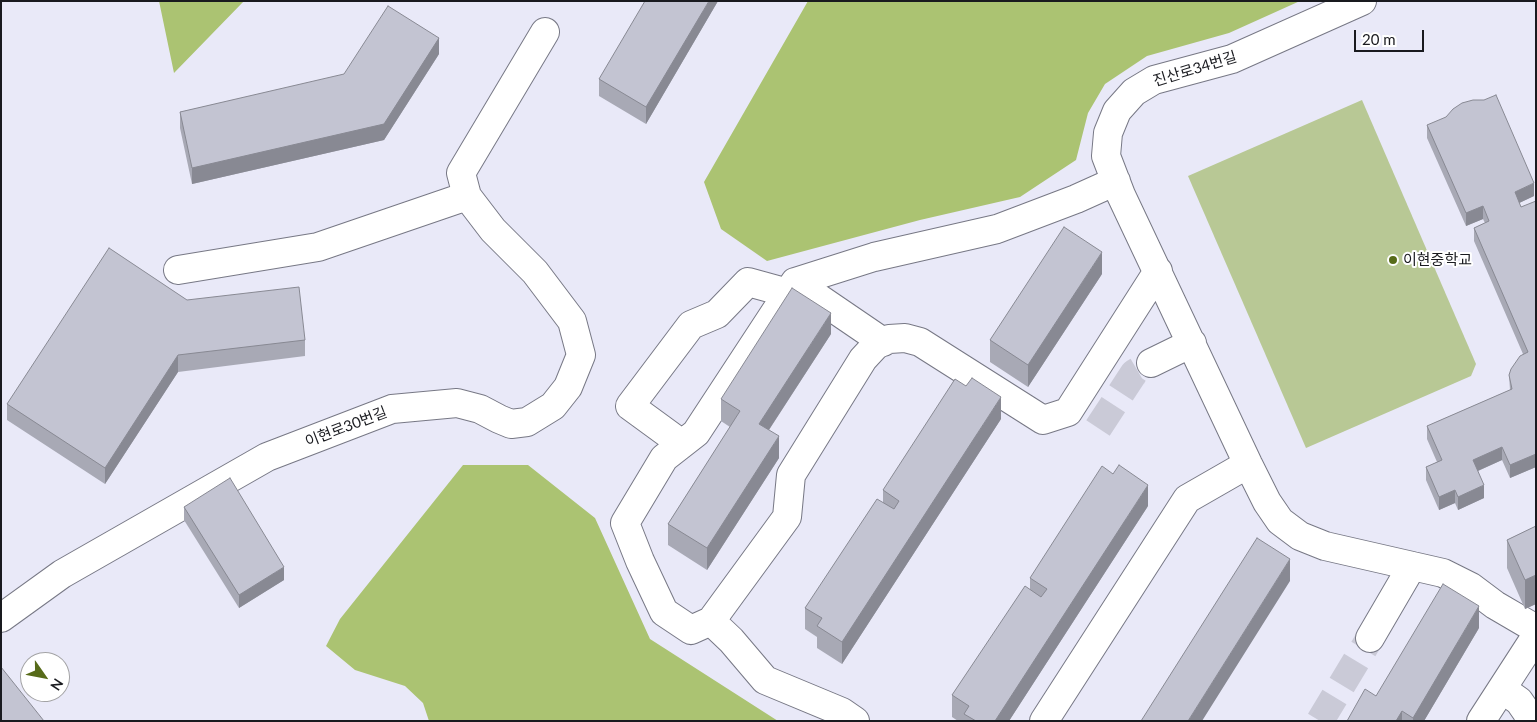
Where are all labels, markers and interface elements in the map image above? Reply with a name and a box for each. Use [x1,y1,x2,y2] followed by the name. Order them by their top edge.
[1357,20,1427,52] scale bar
[1362,30,1396,48] text: 20 m
[1151,48,1239,90] street label: 진산로34번길
[1403,251,1472,269] place label: 이현중학교
[1387,254,1399,266] marker: 이현중학교
[302,403,390,451] street label: 이현로30번길
[20,652,70,702] north arrow
[47,676,67,694] text: N

